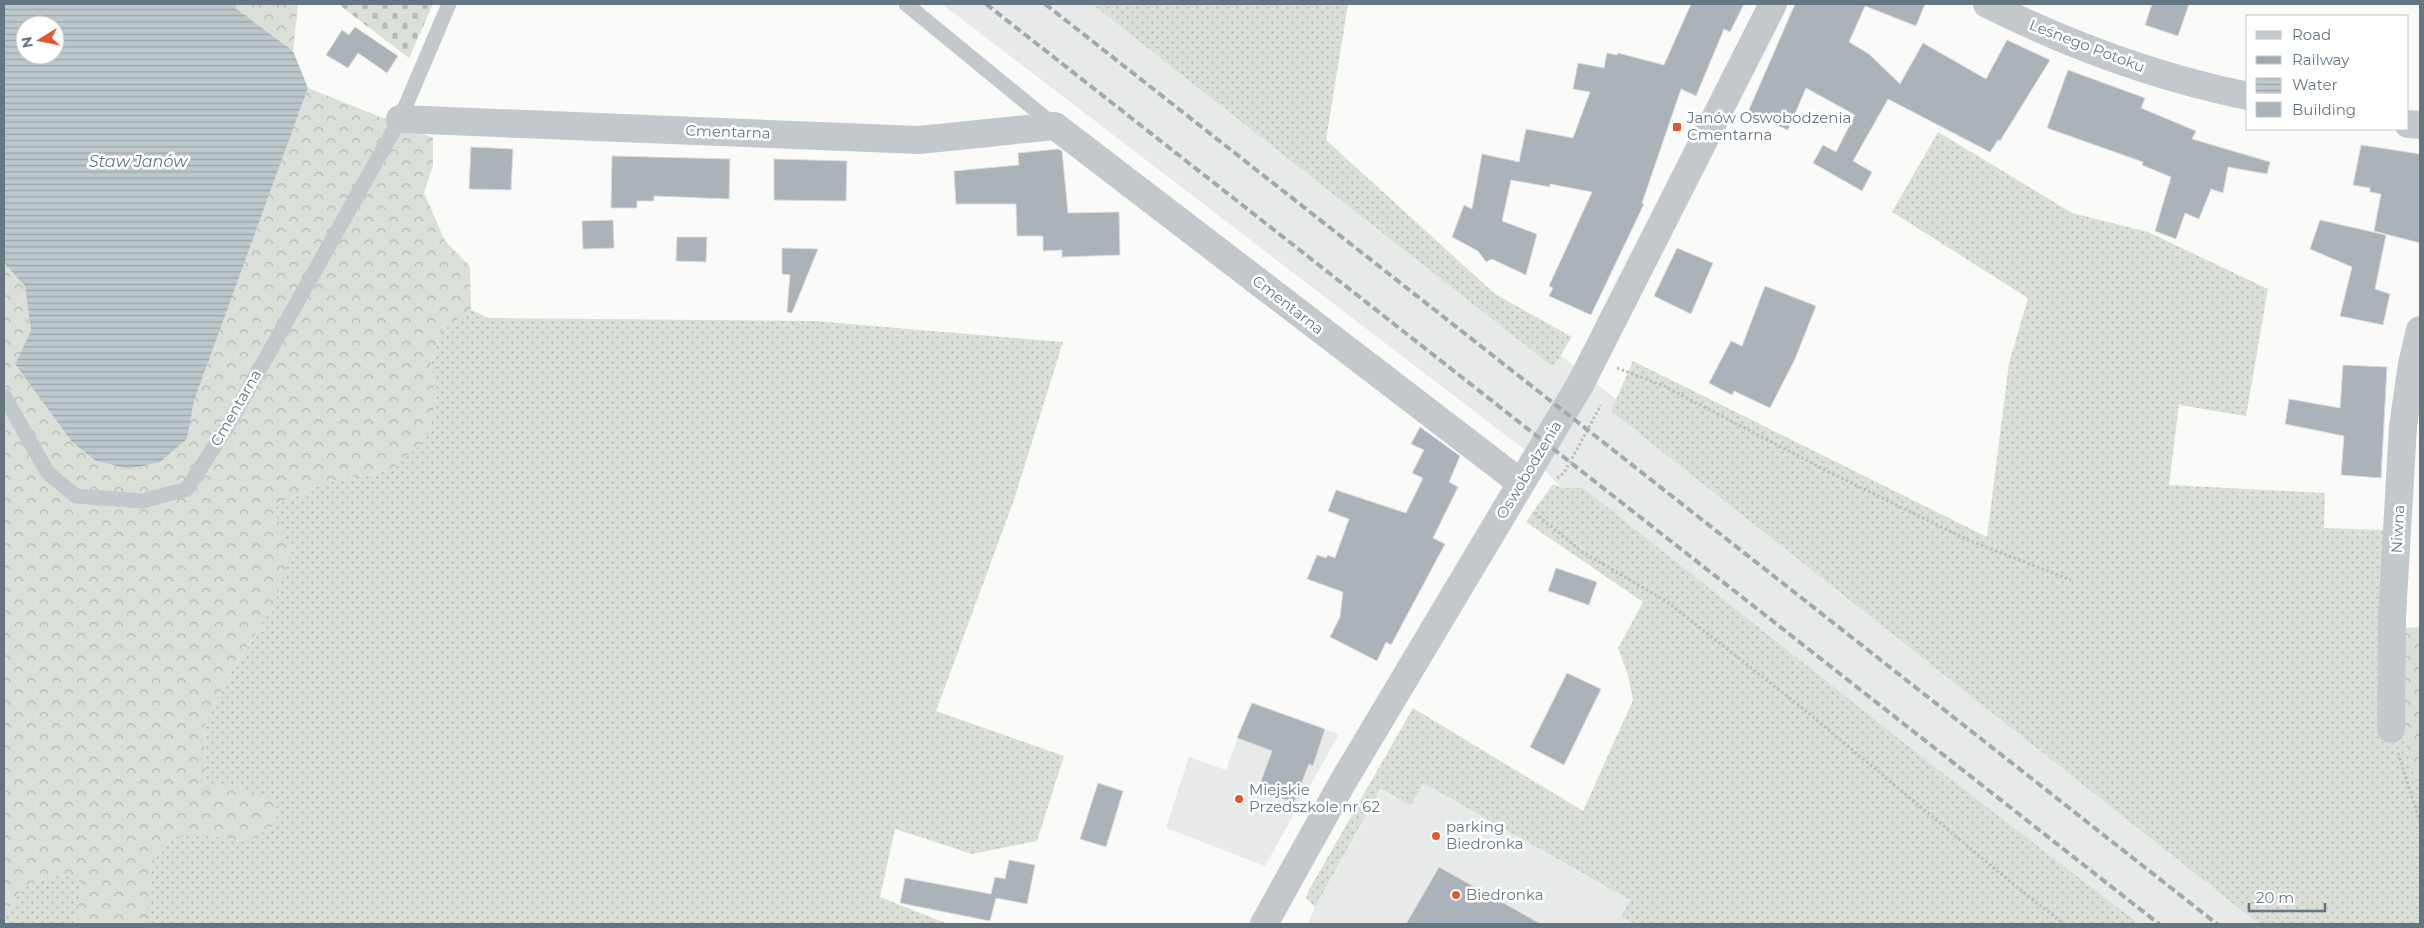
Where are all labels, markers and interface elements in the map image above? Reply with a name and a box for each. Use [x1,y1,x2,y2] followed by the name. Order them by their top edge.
[15,15,65,65] north arrow
[2027,15,2148,76] street label: Leśnego Potoku
[2246,15,2409,130] legend
[2292,25,2331,44] text: Road
[17,35,37,49] text: N
[2292,50,2350,69] text: Railway
[2292,75,2338,94] text: Water
[2292,100,2356,119] text: Building
[1686,108,1851,144] place label: Janów Oswobodzenia Cmentarna
[685,121,771,142] street label: Cmentarna
[1671,121,1683,133] marker: Janów Oswobodzenia Cmentarna
[89,152,188,171] water label: Staw Janów
[1249,271,1328,338] street label: Cmentarna
[206,366,265,449] street label: Cmentarna
[1492,417,1565,522] street label: Oswobodzenia
[2387,504,2408,554] street label: Niwna
[1249,780,1380,816] place label: Miejskie Przedszkole nr 62
[1233,793,1245,805] marker: Miejskie Przedszkole nr 62
[1446,817,1524,853] place label: parking Biedronka
[1430,830,1442,842] marker: parking Biedronka
[2249,880,2325,912] scale bar
[1466,885,1544,904] place label: Biedronka
[2256,888,2294,907] text: 20 m
[1450,889,1462,901] marker: Biedronka

